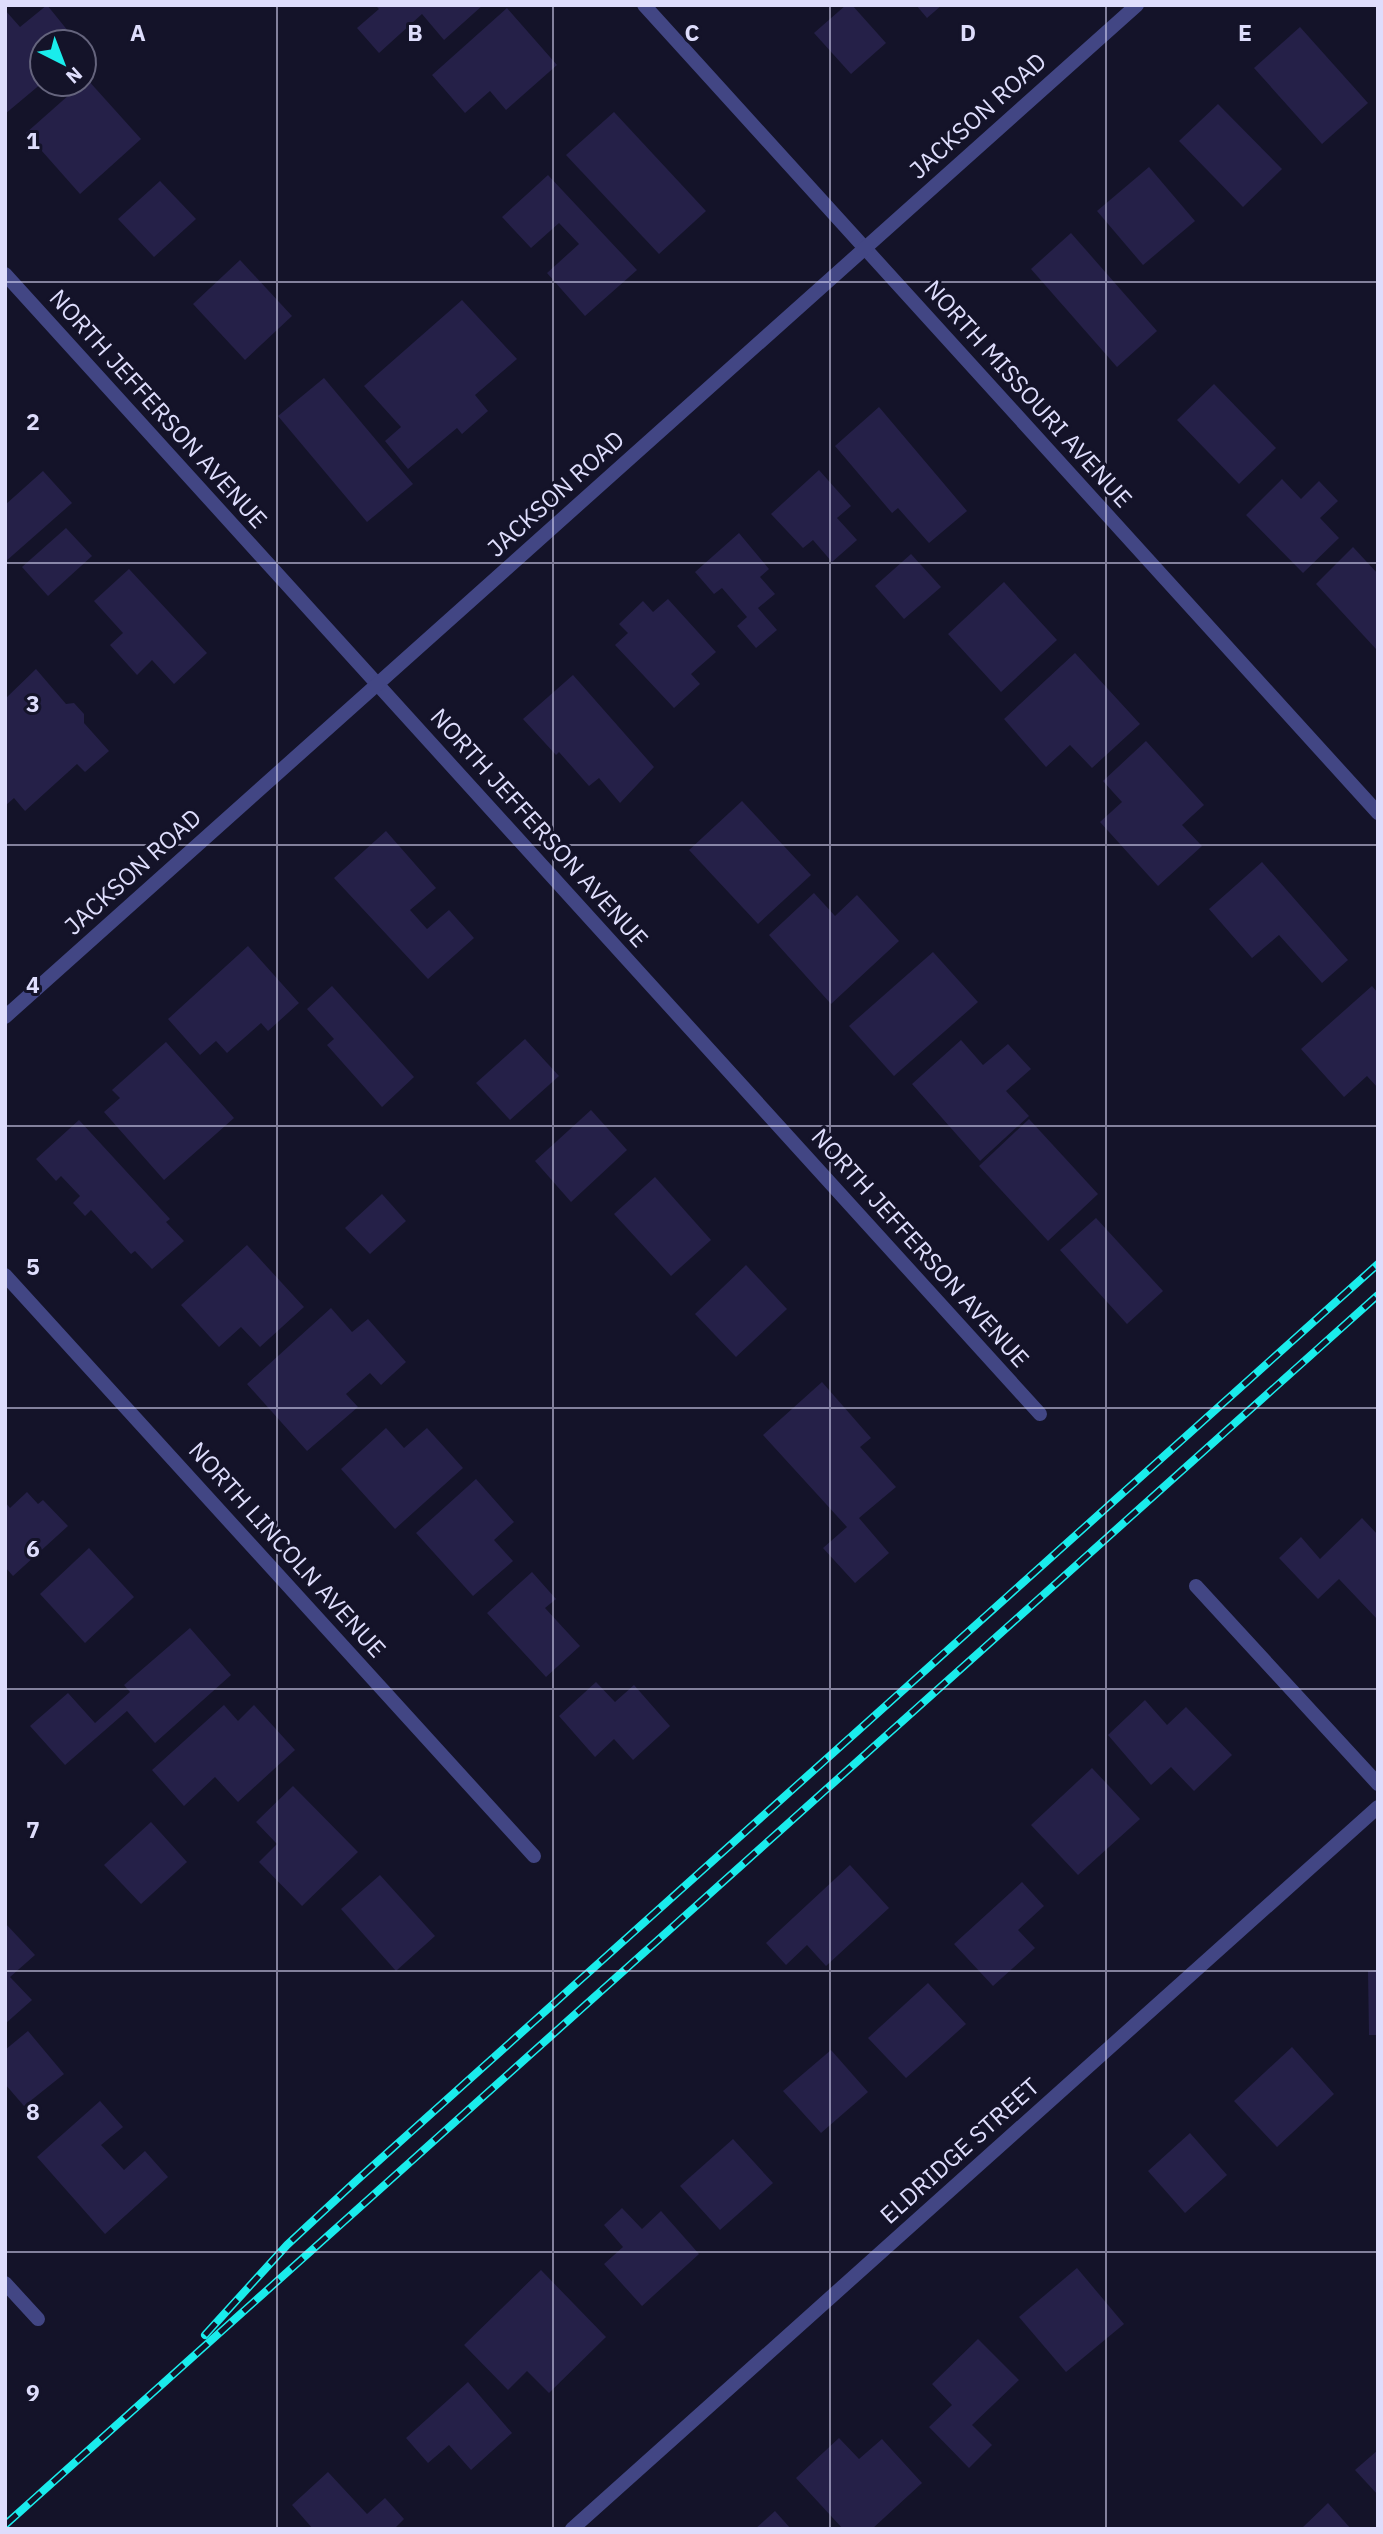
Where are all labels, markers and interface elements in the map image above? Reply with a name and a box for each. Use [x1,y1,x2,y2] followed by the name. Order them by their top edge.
[130,17,146,47] text: A
[407,17,423,47] text: B
[685,17,700,47] text: C
[960,17,976,47] text: D
[1238,17,1252,47] text: E
[28,28,98,98] north arrow
[902,45,1053,185] street label: JACKSON ROAD
[61,62,88,89] text: N
[26,125,40,155] text: 1
[918,273,1140,514] street label: NORTH MISSOURI AVENUE
[43,282,275,535] street label: NORTH JEFFERSON AVENUE
[26,406,40,436] text: 2
[480,423,631,563] street label: JACKSON ROAD
[26,688,40,718] text: 3
[424,701,656,954] street label: NORTH JEFFERSON AVENUE
[57,801,208,941] street label: JACKSON ROAD
[26,969,40,999] text: 4
[805,1121,1037,1374] street label: NORTH JEFFERSON AVENUE
[26,1251,40,1281] text: 5
[182,1435,393,1664] street label: NORTH LINCOLN AVENUE
[26,1533,40,1563] text: 6
[26,1814,40,1844] text: 7
[873,2070,1046,2230] street label: ELDRIDGE STREET
[26,2096,40,2126] text: 8
[26,2377,40,2407] text: 9

